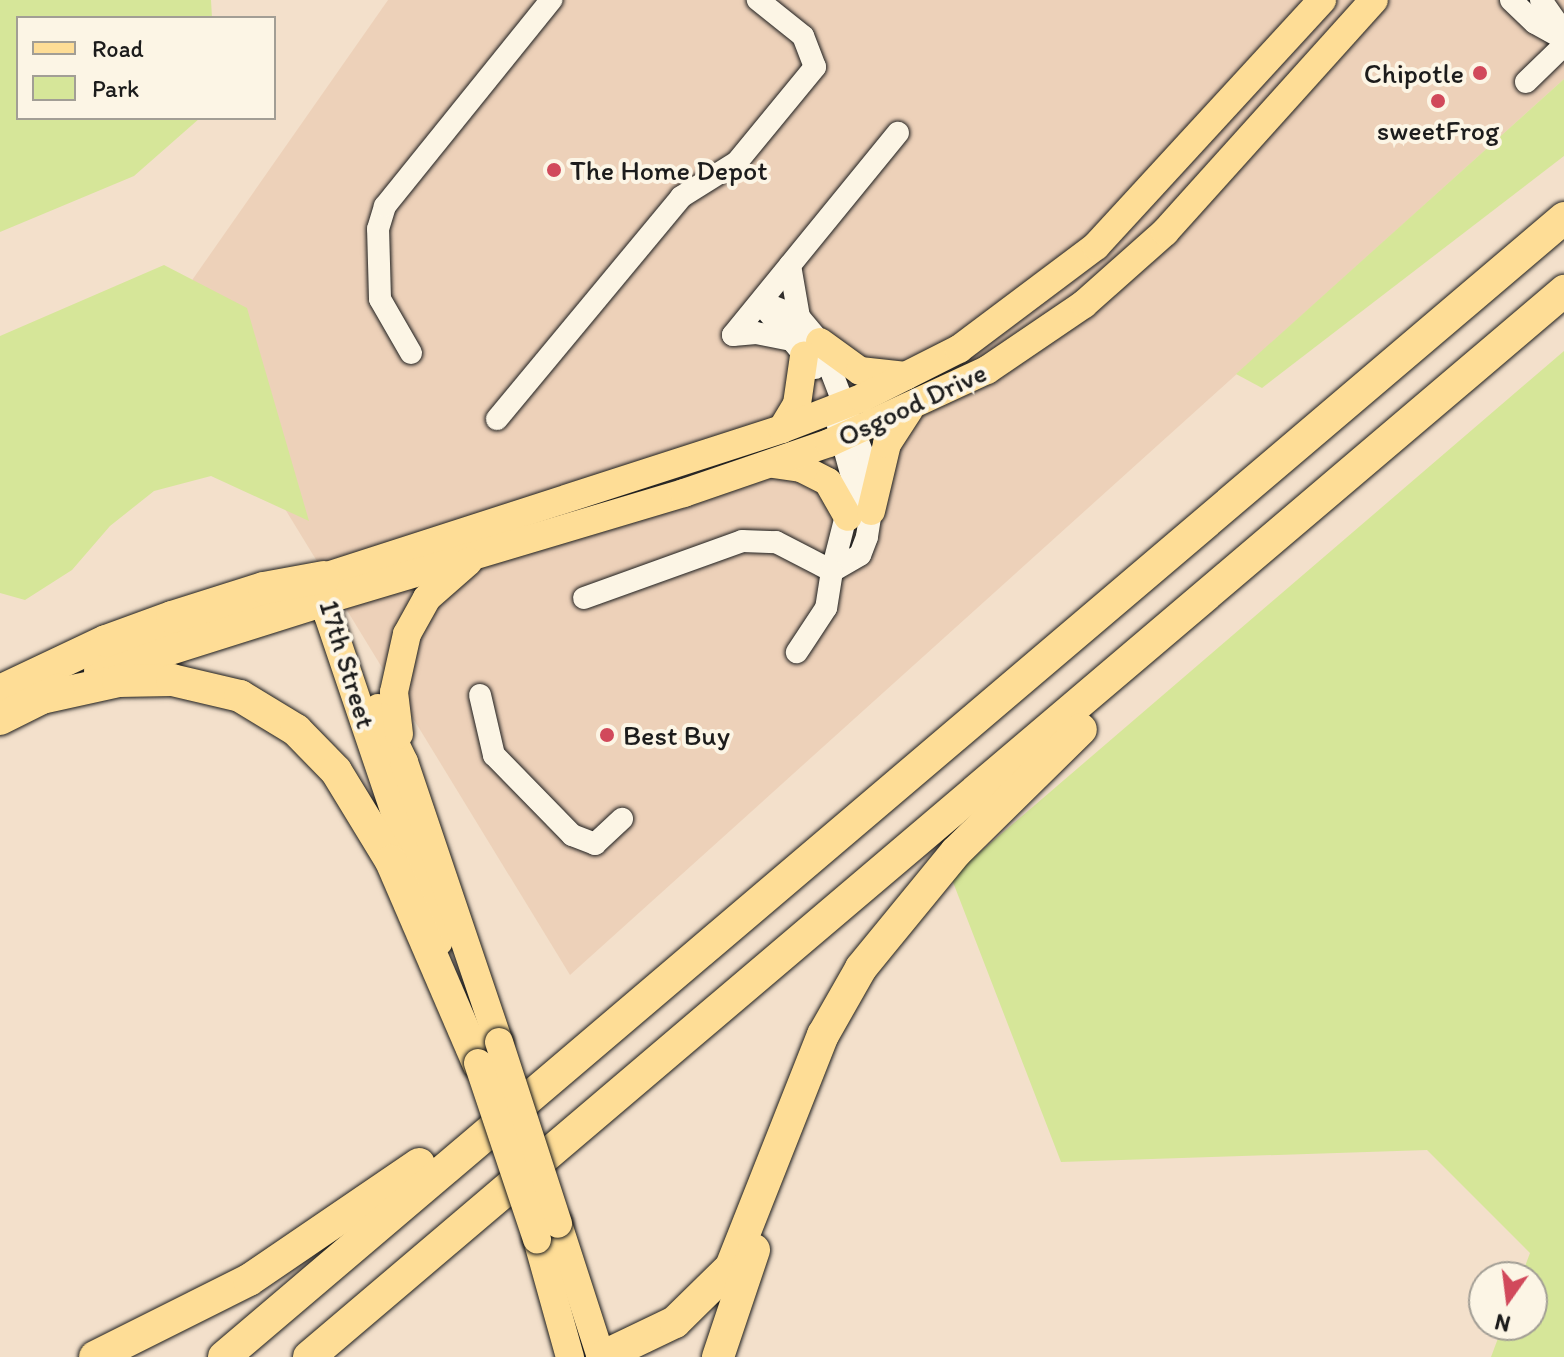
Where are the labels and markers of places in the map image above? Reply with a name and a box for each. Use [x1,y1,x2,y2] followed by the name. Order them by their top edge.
[1364,56,1464,90] place label: Chipotle
[1471,64,1489,82] marker: Chipotle
[1429,92,1447,110] marker: sweetFrog
[1377,113,1499,147] place label: sweetFrog
[570,153,769,187] place label: The Home Depot
[545,161,563,179] marker: The Home Depot
[623,718,730,752] place label: Best Buy
[598,726,616,744] marker: Best Buy

